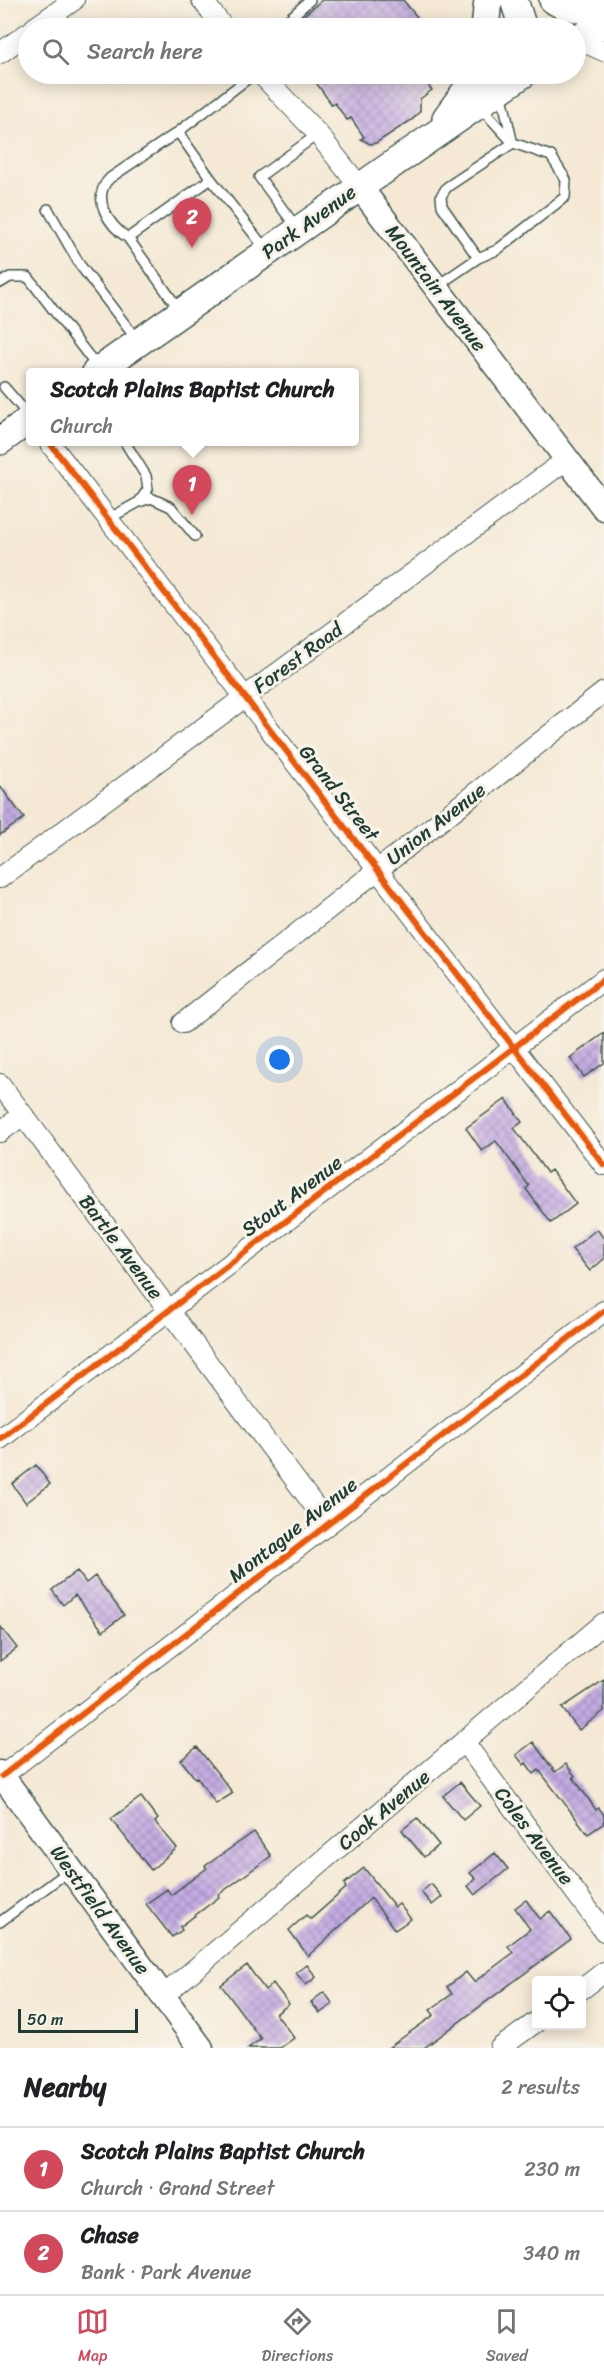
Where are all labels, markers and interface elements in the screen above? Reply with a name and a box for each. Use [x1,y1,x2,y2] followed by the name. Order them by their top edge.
[18,18,586,84] search box
[87,32,203,71] text: Search here
[39,35,72,68] icon: search
[254,175,364,269] street label: Park Avenue
[172,198,212,248] pin: 2
[376,216,496,360] street label: Mountain Avenue
[26,368,359,446] popup
[51,370,334,409] text: Scotch Plains Baptist Church
[51,409,113,444] text: Church
[172,466,212,515] pin: 1
[245,612,352,703] street label: Forest Road
[290,737,389,850] street label: Grand Street
[378,773,494,875] street label: Union Avenue
[265,1045,294,1074] your location
[234,1146,350,1246] street label: Stout Avenue
[70,1187,172,1307] street label: Bartle Avenue
[220,1468,366,1592] street label: Montague Avenue
[330,1760,438,1860] street label: Cook Avenue
[485,1779,583,1893] street label: Coles Avenue
[41,1837,159,1983] street label: Westfield Avenue
[532,1976,586,2030] map controls
[532,1976,586,2030] button: locate
[27,2005,63,2034] text: 50 m
[18,2006,138,2034] scale bar
[24,2064,106,2110] text: Nearby
[501,2070,580,2105] text: 2 results
[81,2132,365,2171] text: Scotch Plains Baptist Church
[39,2152,48,2187] text: 1
[524,2152,580,2187] text: 230 m
[81,2171,274,2206] text: Church · Grand Street
[81,2216,139,2255] text: Chase
[38,2236,49,2271] text: 2
[523,2236,580,2271] text: 340 m
[81,2255,252,2290] text: Bank · Park Avenue
[76,2305,109,2370] tab: Map
[262,2305,333,2370] tab: Directions
[486,2305,528,2370] tab: Saved

